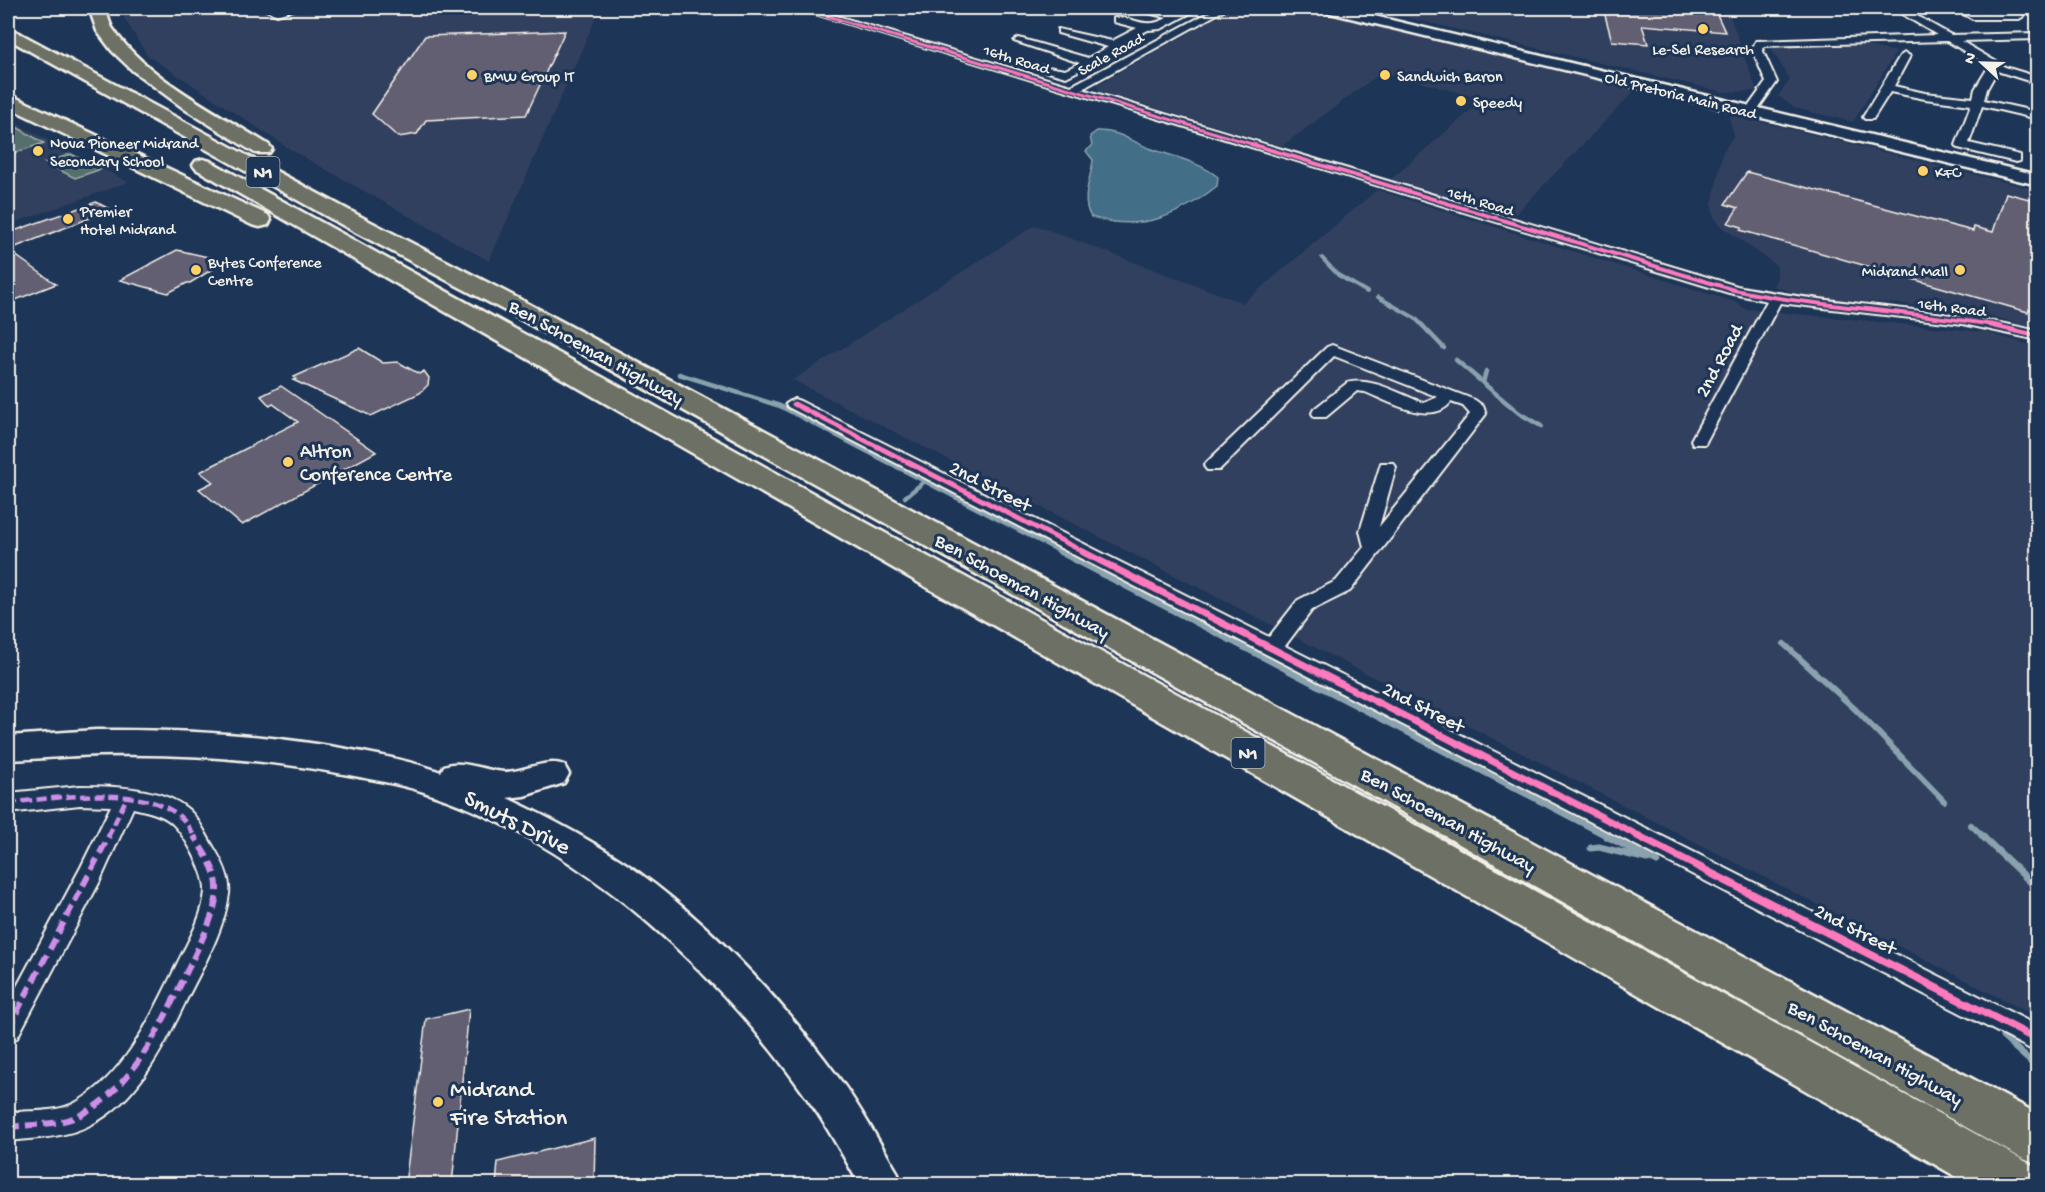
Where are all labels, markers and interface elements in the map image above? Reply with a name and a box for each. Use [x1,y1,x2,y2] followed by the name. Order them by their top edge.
[1696,22,1710,36] marker: Le-Sel Research
[1075,29,1149,82] street label: Scale Road
[1952,33,2012,93] north arrow
[980,42,1053,81] street label: 16th Road
[1652,42,1754,61] place label: Le-Sel Research
[1961,50,1982,67] text: N
[465,68,479,82] marker: BMW Group IT
[1378,68,1392,82] marker: Sandwich Baron
[483,69,575,88] place label: BMW Group IT
[1397,69,1503,88] place label: Sandwich Baron
[1602,69,1759,126] street label: Old Pretoria Main Road
[1454,94,1468,108] marker: Speedy
[1473,95,1522,114] place label: Speedy
[50,136,200,173] place label: Nova Pioneer Midrand Secondary School
[31,144,45,158] marker: Nova Pioneer Midrand Secondary School
[246,157,280,187] road number: N1
[1916,164,1930,178] marker: KFC
[1935,165,1962,184] place label: KFC
[1444,184,1517,223] street label: 16th Road
[79,204,177,241] place label: Premier Hotel Midrand
[61,212,75,226] marker: Premier Hotel Midrand
[207,255,322,292] place label: Bytes Conference Centre
[189,263,203,277] marker: Bytes Conference Centre
[1953,263,1967,277] marker: Midrand Mall
[1862,264,1948,283] place label: Midrand Mall
[503,296,687,412] street label: Ben Schoeman Highway
[1915,296,1988,323] street label: 16th Road
[1692,319,1751,402] street label: 2nd Road
[300,442,453,488] place label: Altron Conference Centre
[281,455,295,469] marker: Altron Conference Centre
[944,458,1036,519] street label: 2nd Street
[929,530,1113,646] street label: Ben Schoeman Highway
[1377,679,1469,740] street label: 2nd Street
[1232,738,1264,768] road number: N1
[1355,764,1539,880] street label: Ben Schoeman Highway
[458,785,575,864] street label: Smuts Drive
[1809,901,1901,962] street label: 2nd Street
[1782,997,1966,1113] street label: Ben Schoeman Highway
[449,1077,568,1134] place label: Midrand Fire Station
[431,1095,445,1109] marker: Midrand Fire Station

